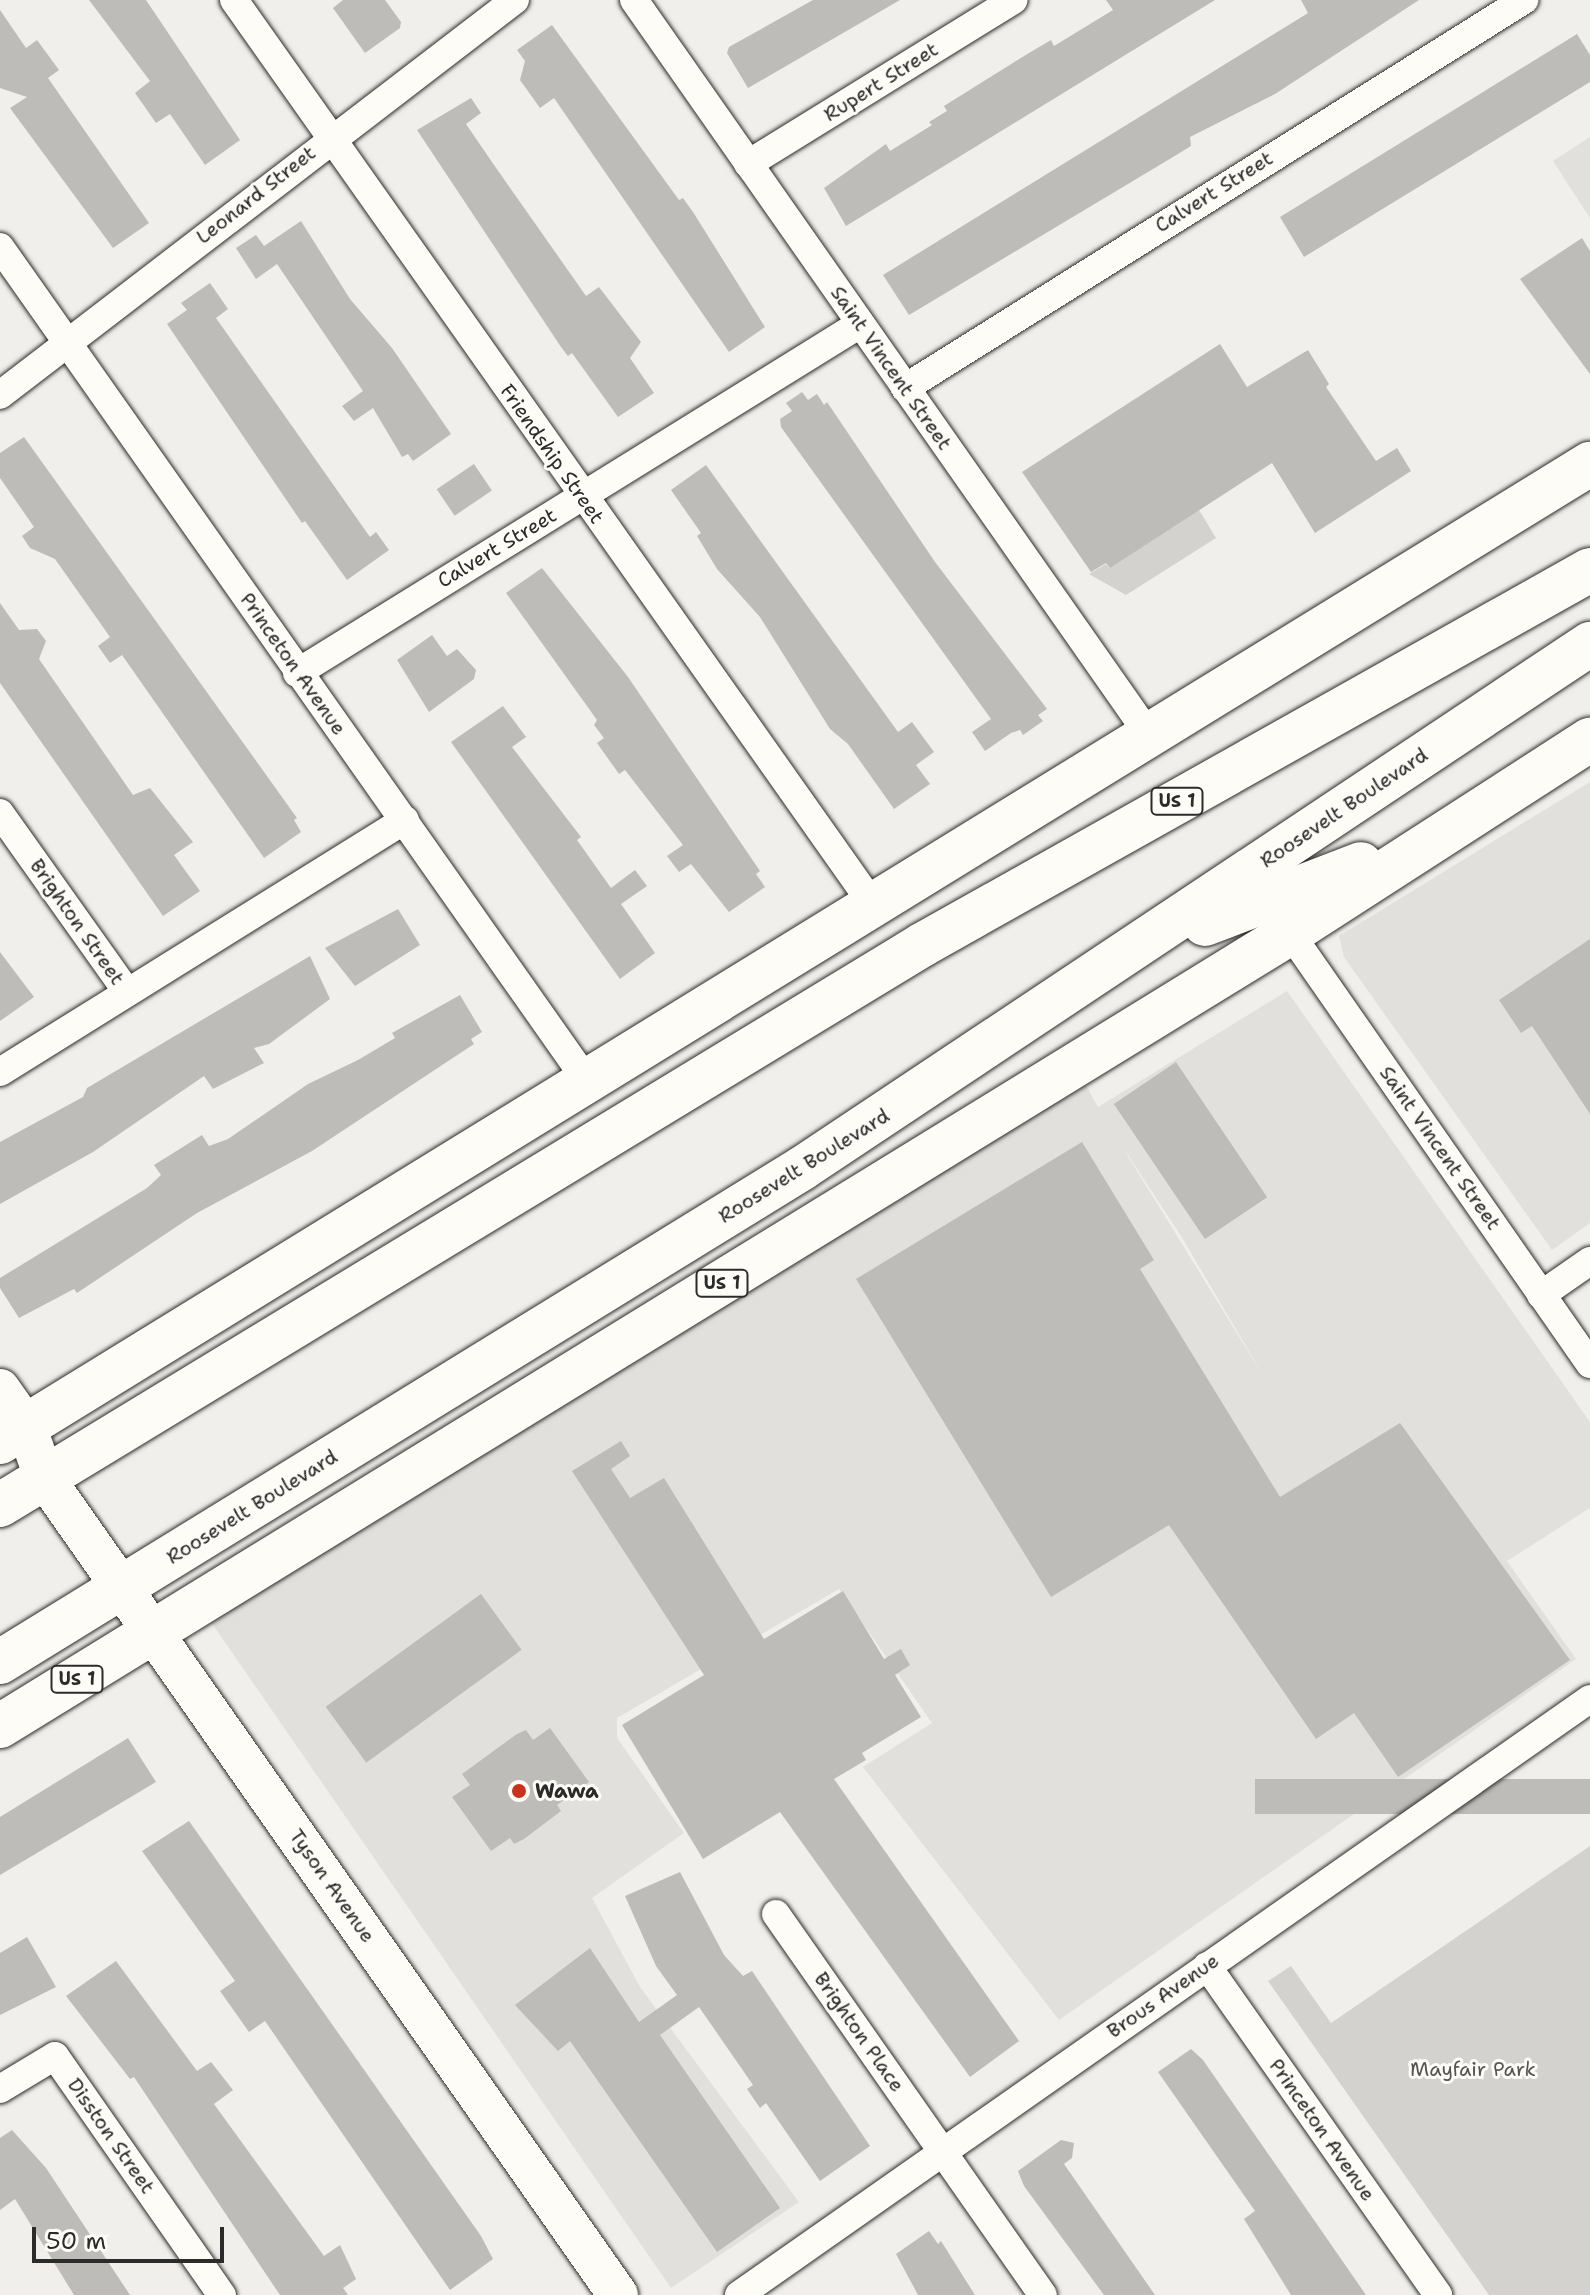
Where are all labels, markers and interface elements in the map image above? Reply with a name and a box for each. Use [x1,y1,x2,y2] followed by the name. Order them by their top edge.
[819,37,943,127] street label: Rupert Street
[191,141,321,249] street label: Leonard Street
[1151,146,1277,238] street label: Calvert Street
[825,281,957,455] street label: Saint Vincent Street
[495,380,609,528] street label: Friendship Street
[433,503,561,593] street label: Calvert Street
[235,588,351,740] street label: Princeton Avenue
[1256,743,1432,873] street label: Roosevelt Boulevard
[1149,787,1205,815] road number: US 1
[25,854,129,990] street label: Brighton Street
[1374,1061,1506,1235] street label: Saint Vincent Street
[714,1104,894,1228] street label: Roosevelt Boulevard
[694,1269,750,1297] road number: US 1
[162,1445,342,1569] street label: Roosevelt Boulevard
[49,1665,105,1693] road number: US 1
[535,1779,599,1803] place label: Wawa
[510,1782,528,1800] marker: Wawa
[284,1825,380,1947] street label: Tyson Avenue
[1103,1949,1223,2043] street label: Brous Avenue
[809,1968,909,2096] street label: Brighton Place
[1264,2054,1380,2206] street label: Princeton Avenue
[1410,2057,1536,2081] park label: Mayfair Park
[62,2074,160,2198] street label: Disston Street
[36,2211,228,2261] scale bar
[46,2225,106,2257] text: 50 m

